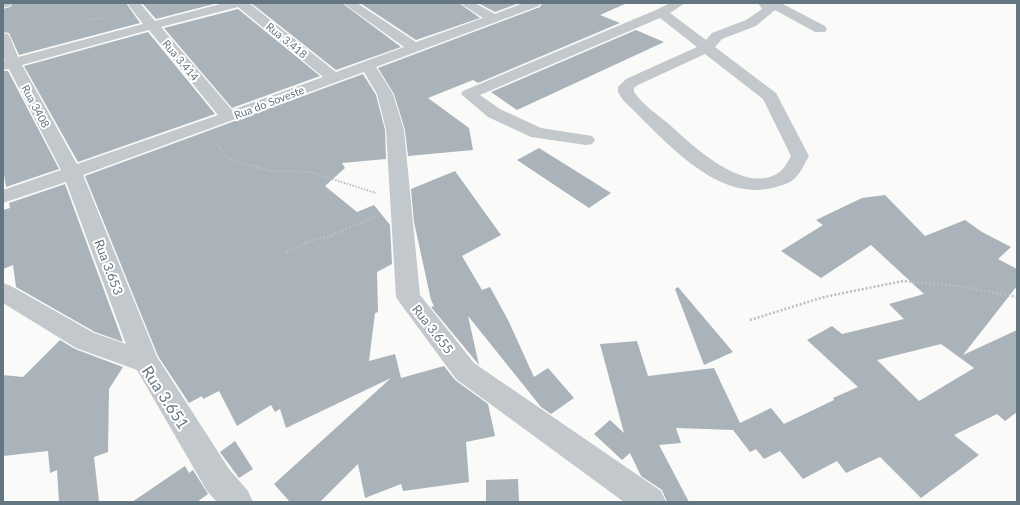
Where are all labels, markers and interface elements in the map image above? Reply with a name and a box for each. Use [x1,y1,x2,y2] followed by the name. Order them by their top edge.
[264,19,310,61] street label: Rua 3.418
[160,37,202,83] street label: Rua 3.414
[19,82,53,130] street label: Rua 3408
[232,83,306,121] street label: Rua do Soveste
[91,237,127,297] street label: Rua 3.653
[409,301,457,357] street label: Rua 3.655
[139,362,193,432] street label: Rua 3.651

